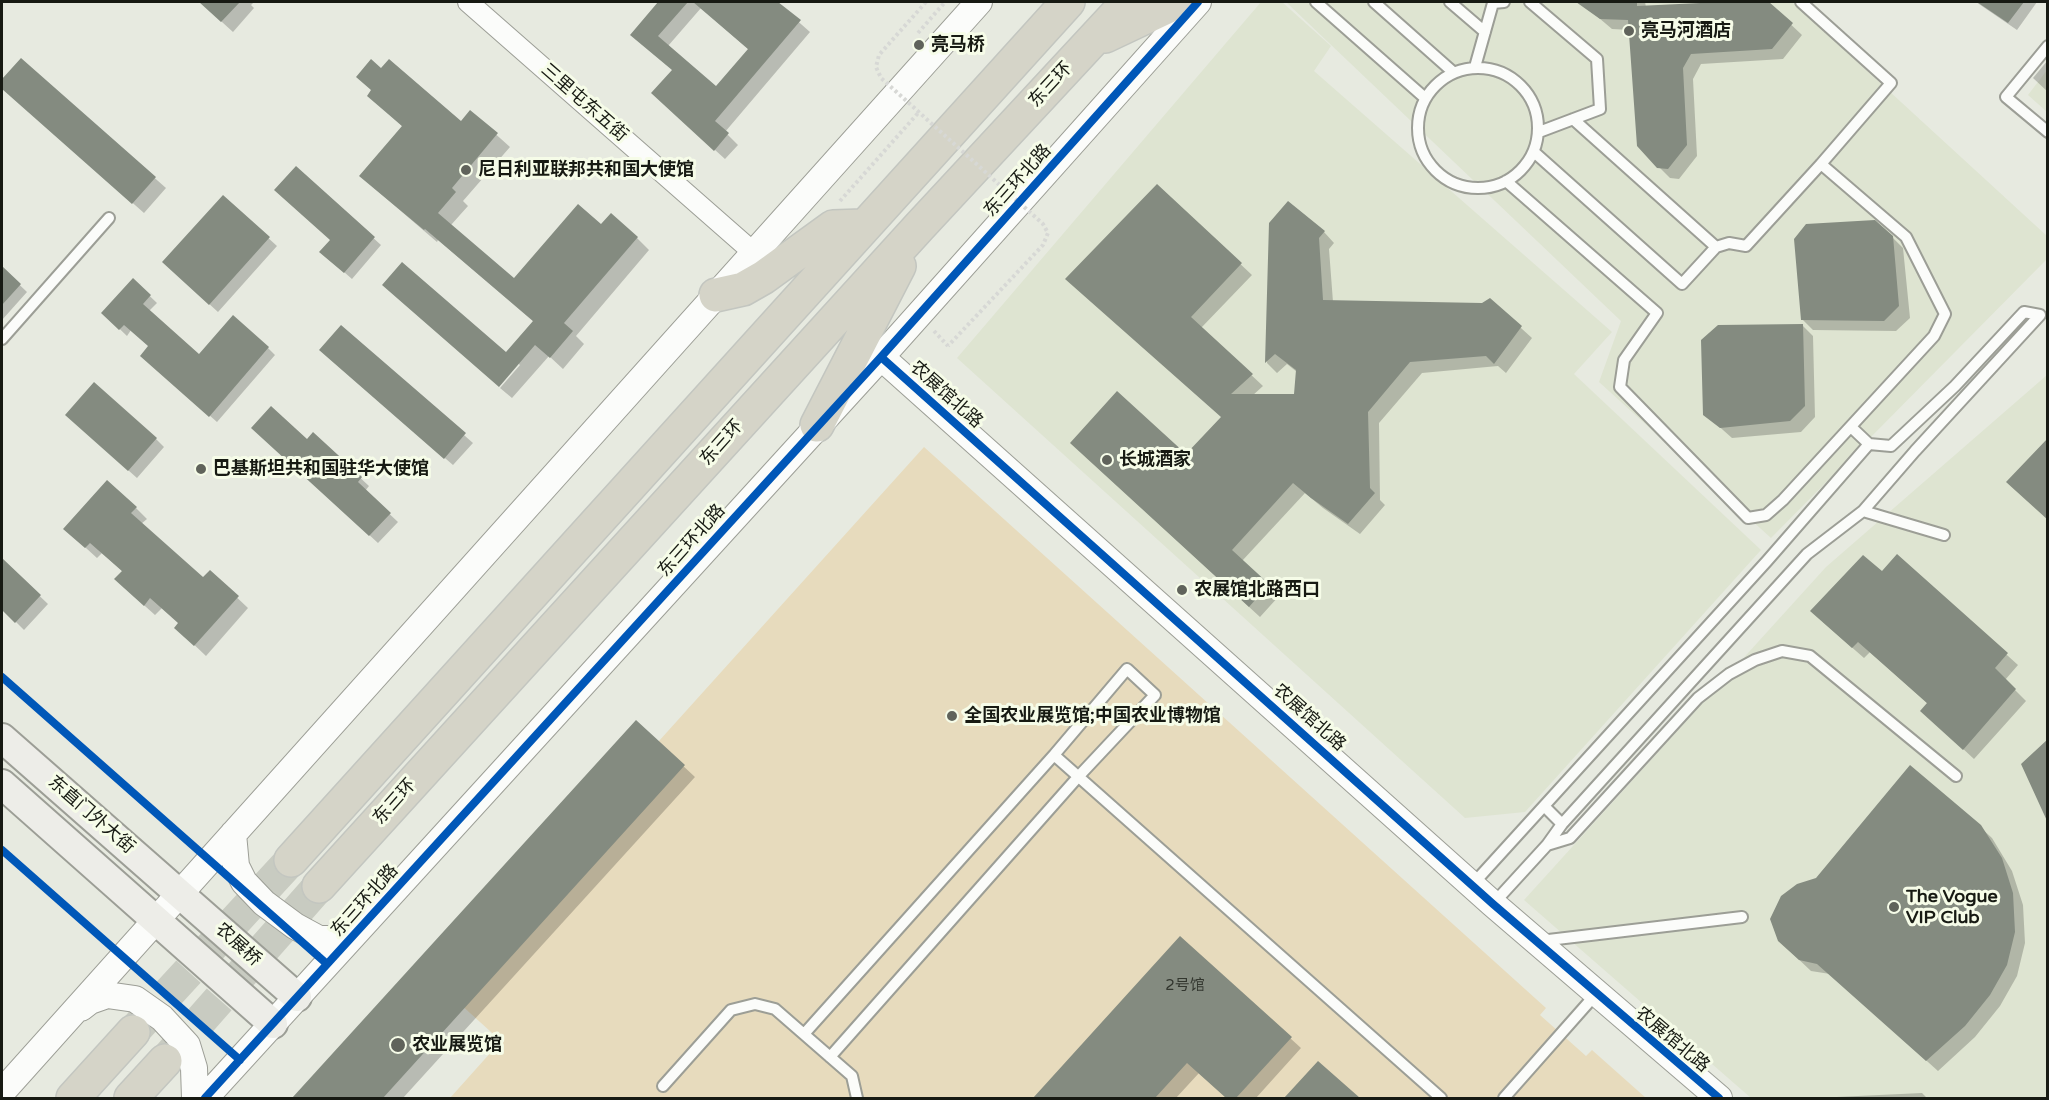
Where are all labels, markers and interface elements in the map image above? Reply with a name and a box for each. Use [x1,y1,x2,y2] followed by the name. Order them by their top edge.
[1641,20,1731,42] place label: 亮马河酒店
[1622,24,1636,38] marker: 亮马河酒店
[931,34,985,56] place label: 亮马桥
[912,38,926,52] marker: 亮马桥
[1025,58,1077,112] street label: 东三环
[536,59,632,147] street label: 三里屯东五街
[980,140,1056,222] street label: 东三环北路
[478,159,694,181] place label: 尼日利亚联邦共和国大使馆
[459,163,473,177] marker: 尼日利亚联邦共和国大使馆
[905,357,987,433] street label: 农展馆北路
[696,416,748,470] street label: 东三环
[1119,449,1191,471] place label: 长城酒家
[1100,453,1114,467] marker: 长城酒家
[213,458,429,480] place label: 巴基斯坦共和国驻华大使馆
[194,462,208,476] marker: 巴基斯坦共和国驻华大使馆
[654,500,730,582] street label: 东三环北路
[1194,579,1320,601] place label: 农展馆北路西口
[1175,583,1189,597] marker: 农展馆北路西口
[1268,680,1350,756] street label: 农展馆北路
[964,705,1221,727] place label: 全国农业展览馆;中国农业博物馆
[945,709,959,723] marker: 全国农业展览馆;中国农业博物馆
[43,771,139,859] street label: 东直门外大街
[369,775,421,829] street label: 东三环
[327,860,403,942] street label: 东三环北路
[1906,886,1998,928] place label: The Vogue VIP Club
[1887,900,1901,914] marker: The Vogue VIP Club
[211,919,265,971] street label: 农展桥
[1165,977,1205,995] house number: 2号馆
[1631,1003,1713,1077] street label: 农展馆北路
[412,1034,502,1056] place label: 农业展览馆
[389,1036,407,1054] marker: 农业展览馆

